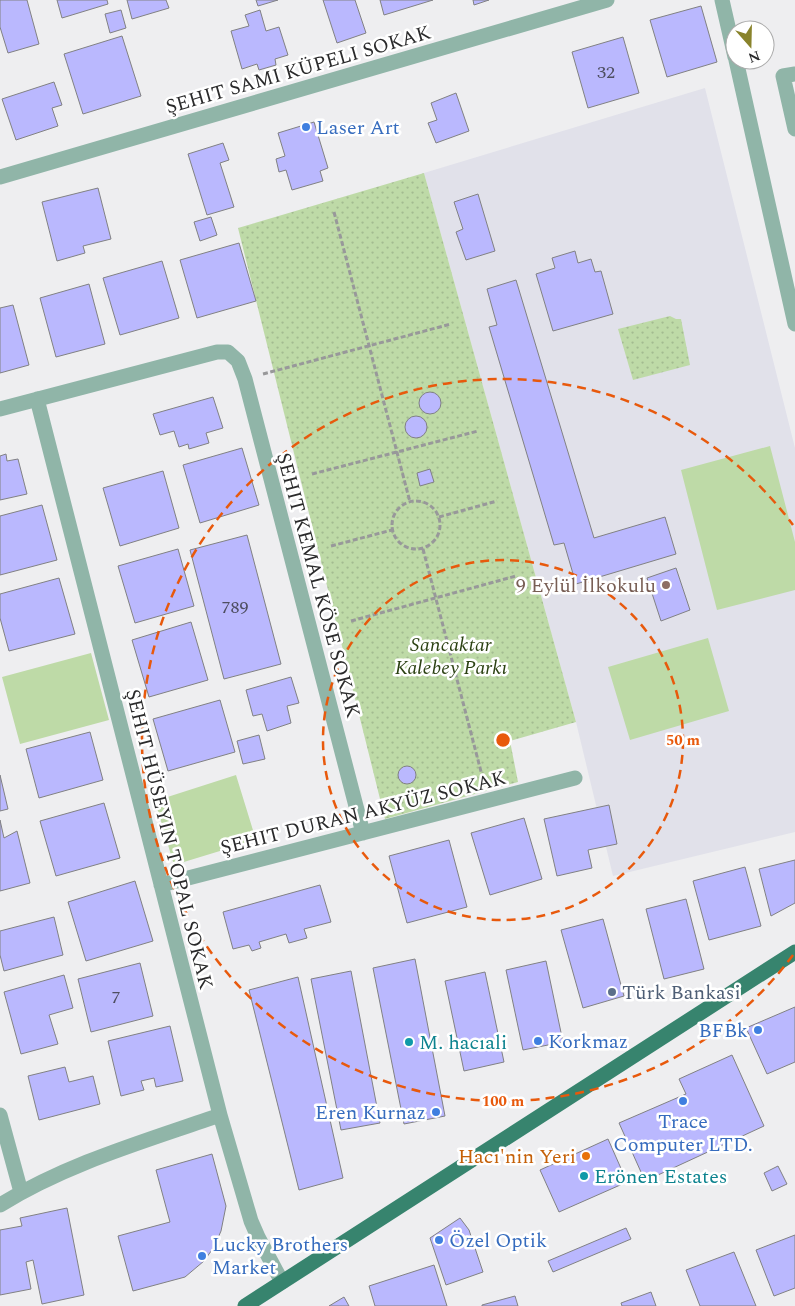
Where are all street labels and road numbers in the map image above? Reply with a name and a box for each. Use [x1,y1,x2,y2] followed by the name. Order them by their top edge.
[162,18,435,122] street label: ŞEHIT SAMI KÜPELI SOKAK
[268,449,368,722] street label: ŞEHIT KEMAL KÖSE SOKAK
[117,686,221,993] street label: ŞEHIT HÜSEYIN TOPAL SOKAK
[217,763,510,863] street label: ŞEHIT DURAN AKYÜZ SOKAK

